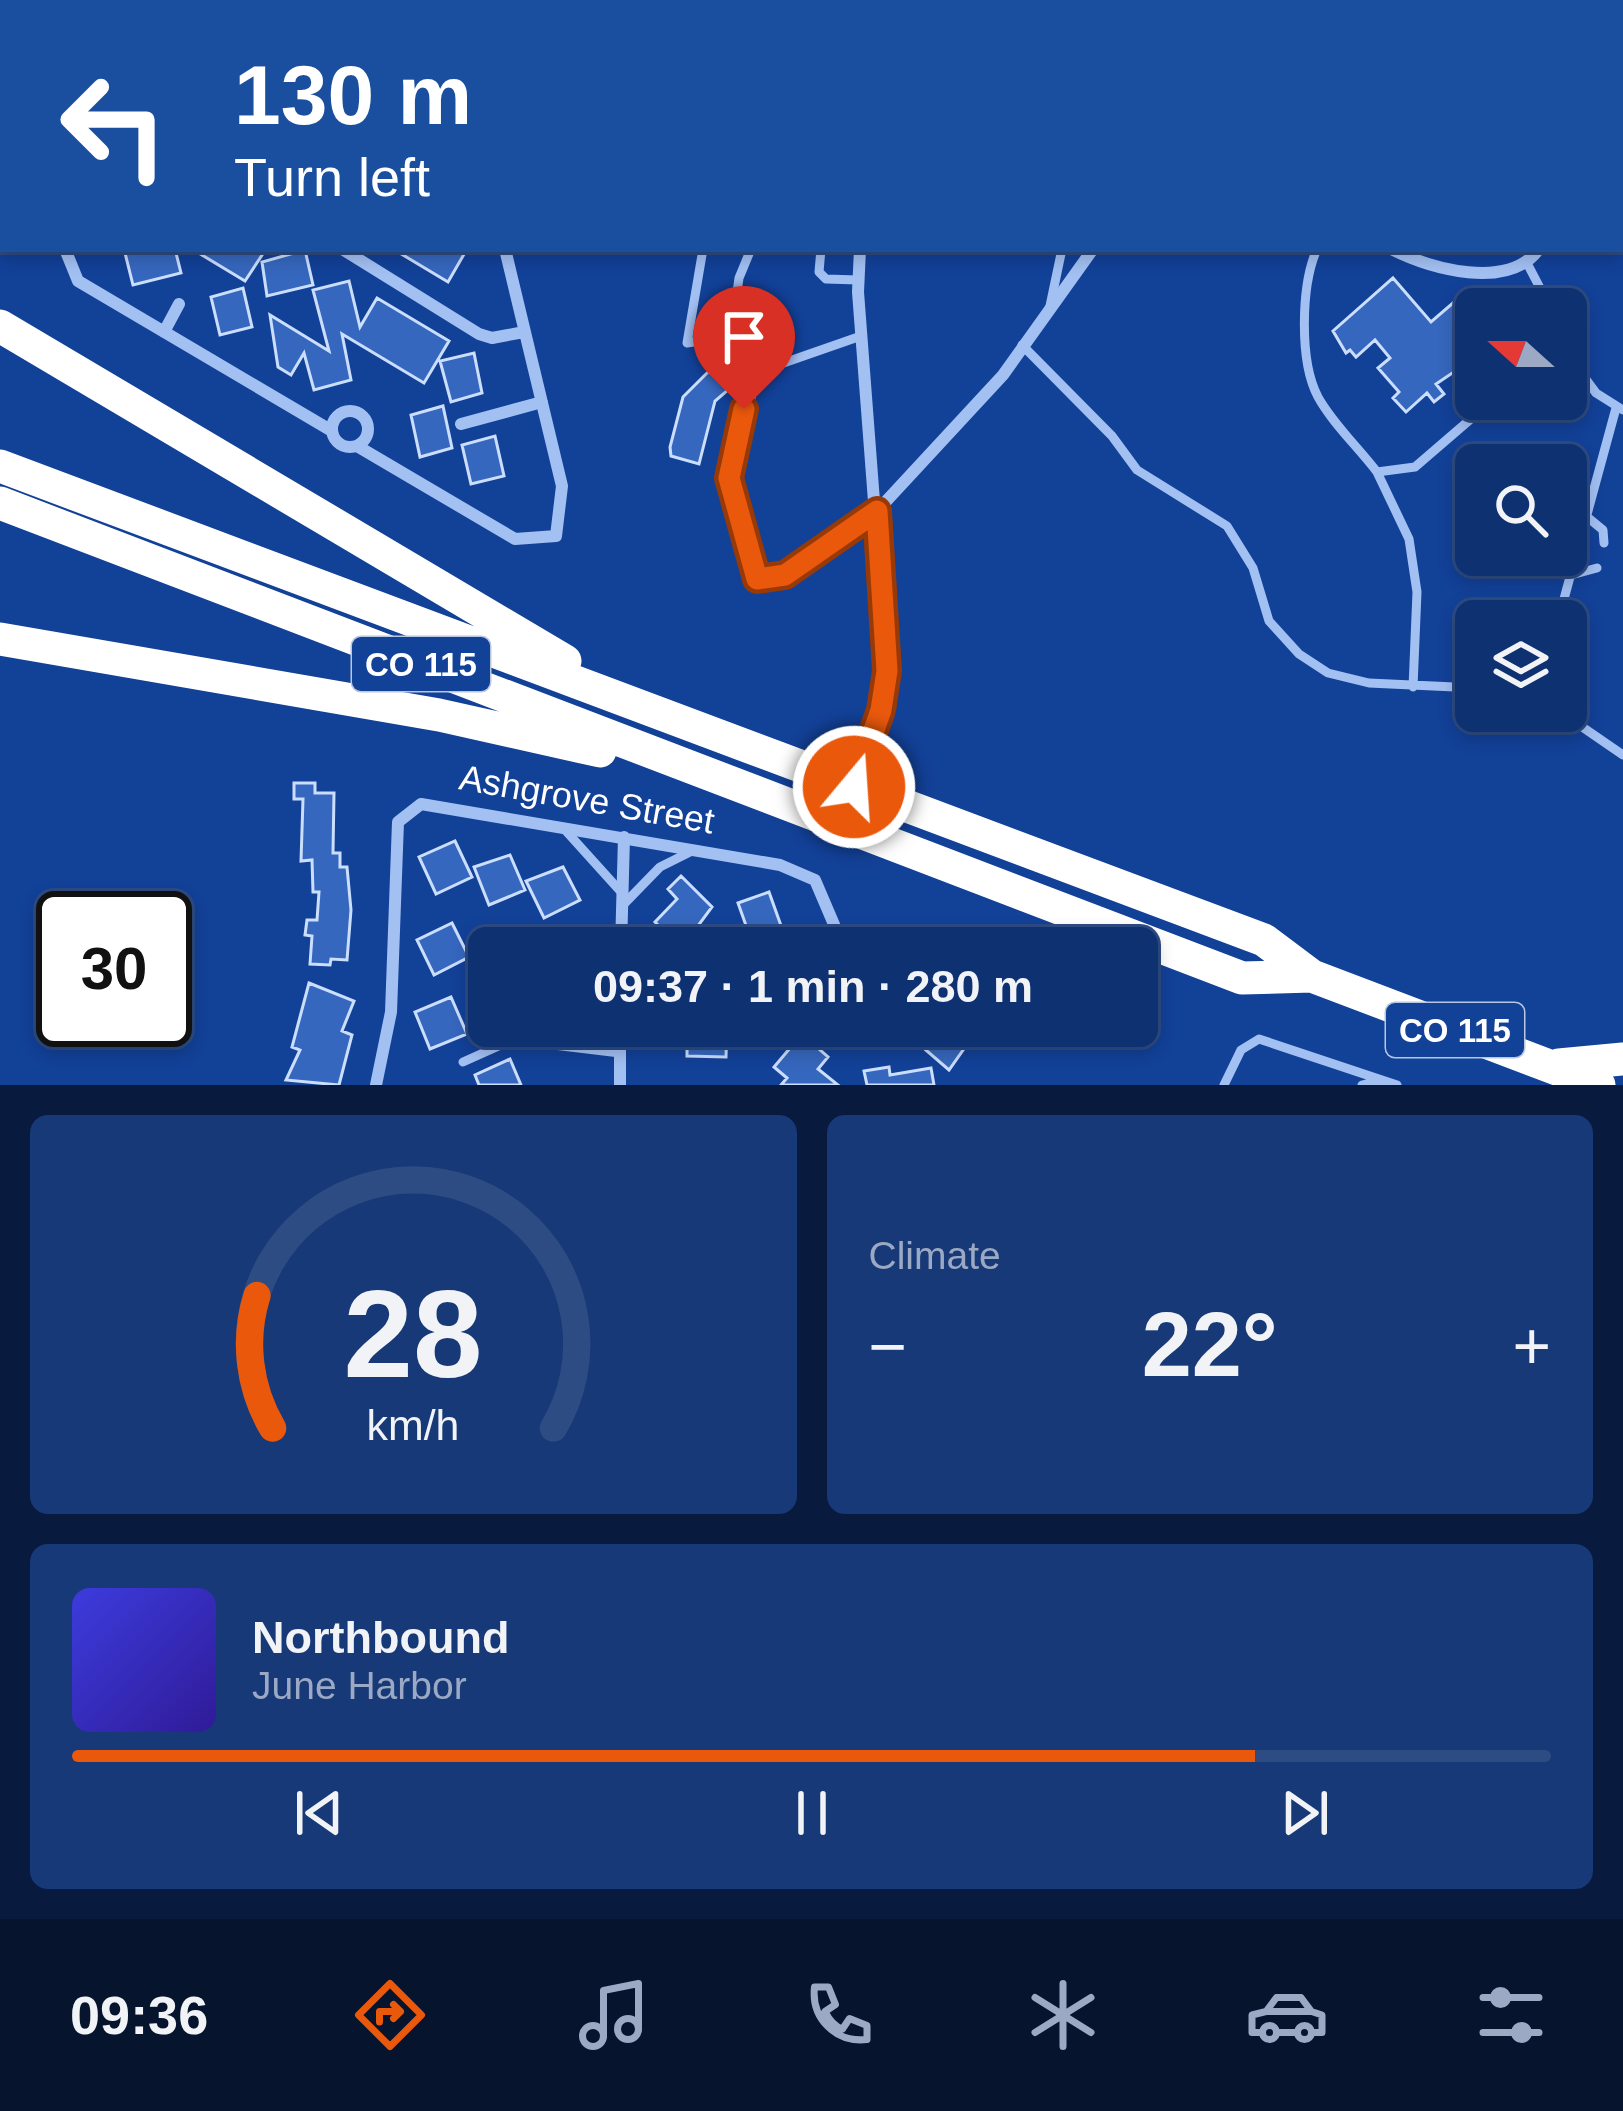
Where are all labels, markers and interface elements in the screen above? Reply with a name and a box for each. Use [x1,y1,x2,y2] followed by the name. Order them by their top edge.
[36,48,192,204] icon: left
[234,48,472,142] text: 130 m
[234,147,430,207] text: Turn left
[693,286,795,409] pin
[1455,288,1587,420] north arrow
[1455,288,1587,732] map controls
[711,304,777,370] icon: arrive
[1455,444,1587,576] button: search
[1455,600,1587,732] button: layers
[352,637,490,691] road number: CO 115
[791,724,917,850] position arrow
[456,756,718,842] street label: Ashgrove Street
[36,891,192,1047] speed limit sign: 30
[593,961,1033,1012] text: 09:37 · 1 min · 280 m
[1386,1003,1524,1057] road number: CO 115
[869,1234,1001,1277] text: Climate
[344,1264,483,1403] text: 28
[1142,1295,1278,1395] text: 22°
[869,1309,907,1383] text: −
[1512,1309,1551,1383] text: +
[367,1400,460,1448] text: km/h
[252,1612,509,1663] text: Northbound
[252,1664,467,1707] text: June Harbor
[286,1780,352,1846] icon: previous
[779,1780,845,1846] icon: pause
[1272,1780,1338,1846] icon: next
[348,1973,432,2057] icon: directions
[572,1973,656,2057] icon: music
[797,1973,881,2057] icon: phone
[1021,1973,1105,2057] icon: climate
[1245,1973,1329,2057] icon: car
[1469,1973,1553,2057] icon: filters
[70,1985,208,2045] text: 09:36

